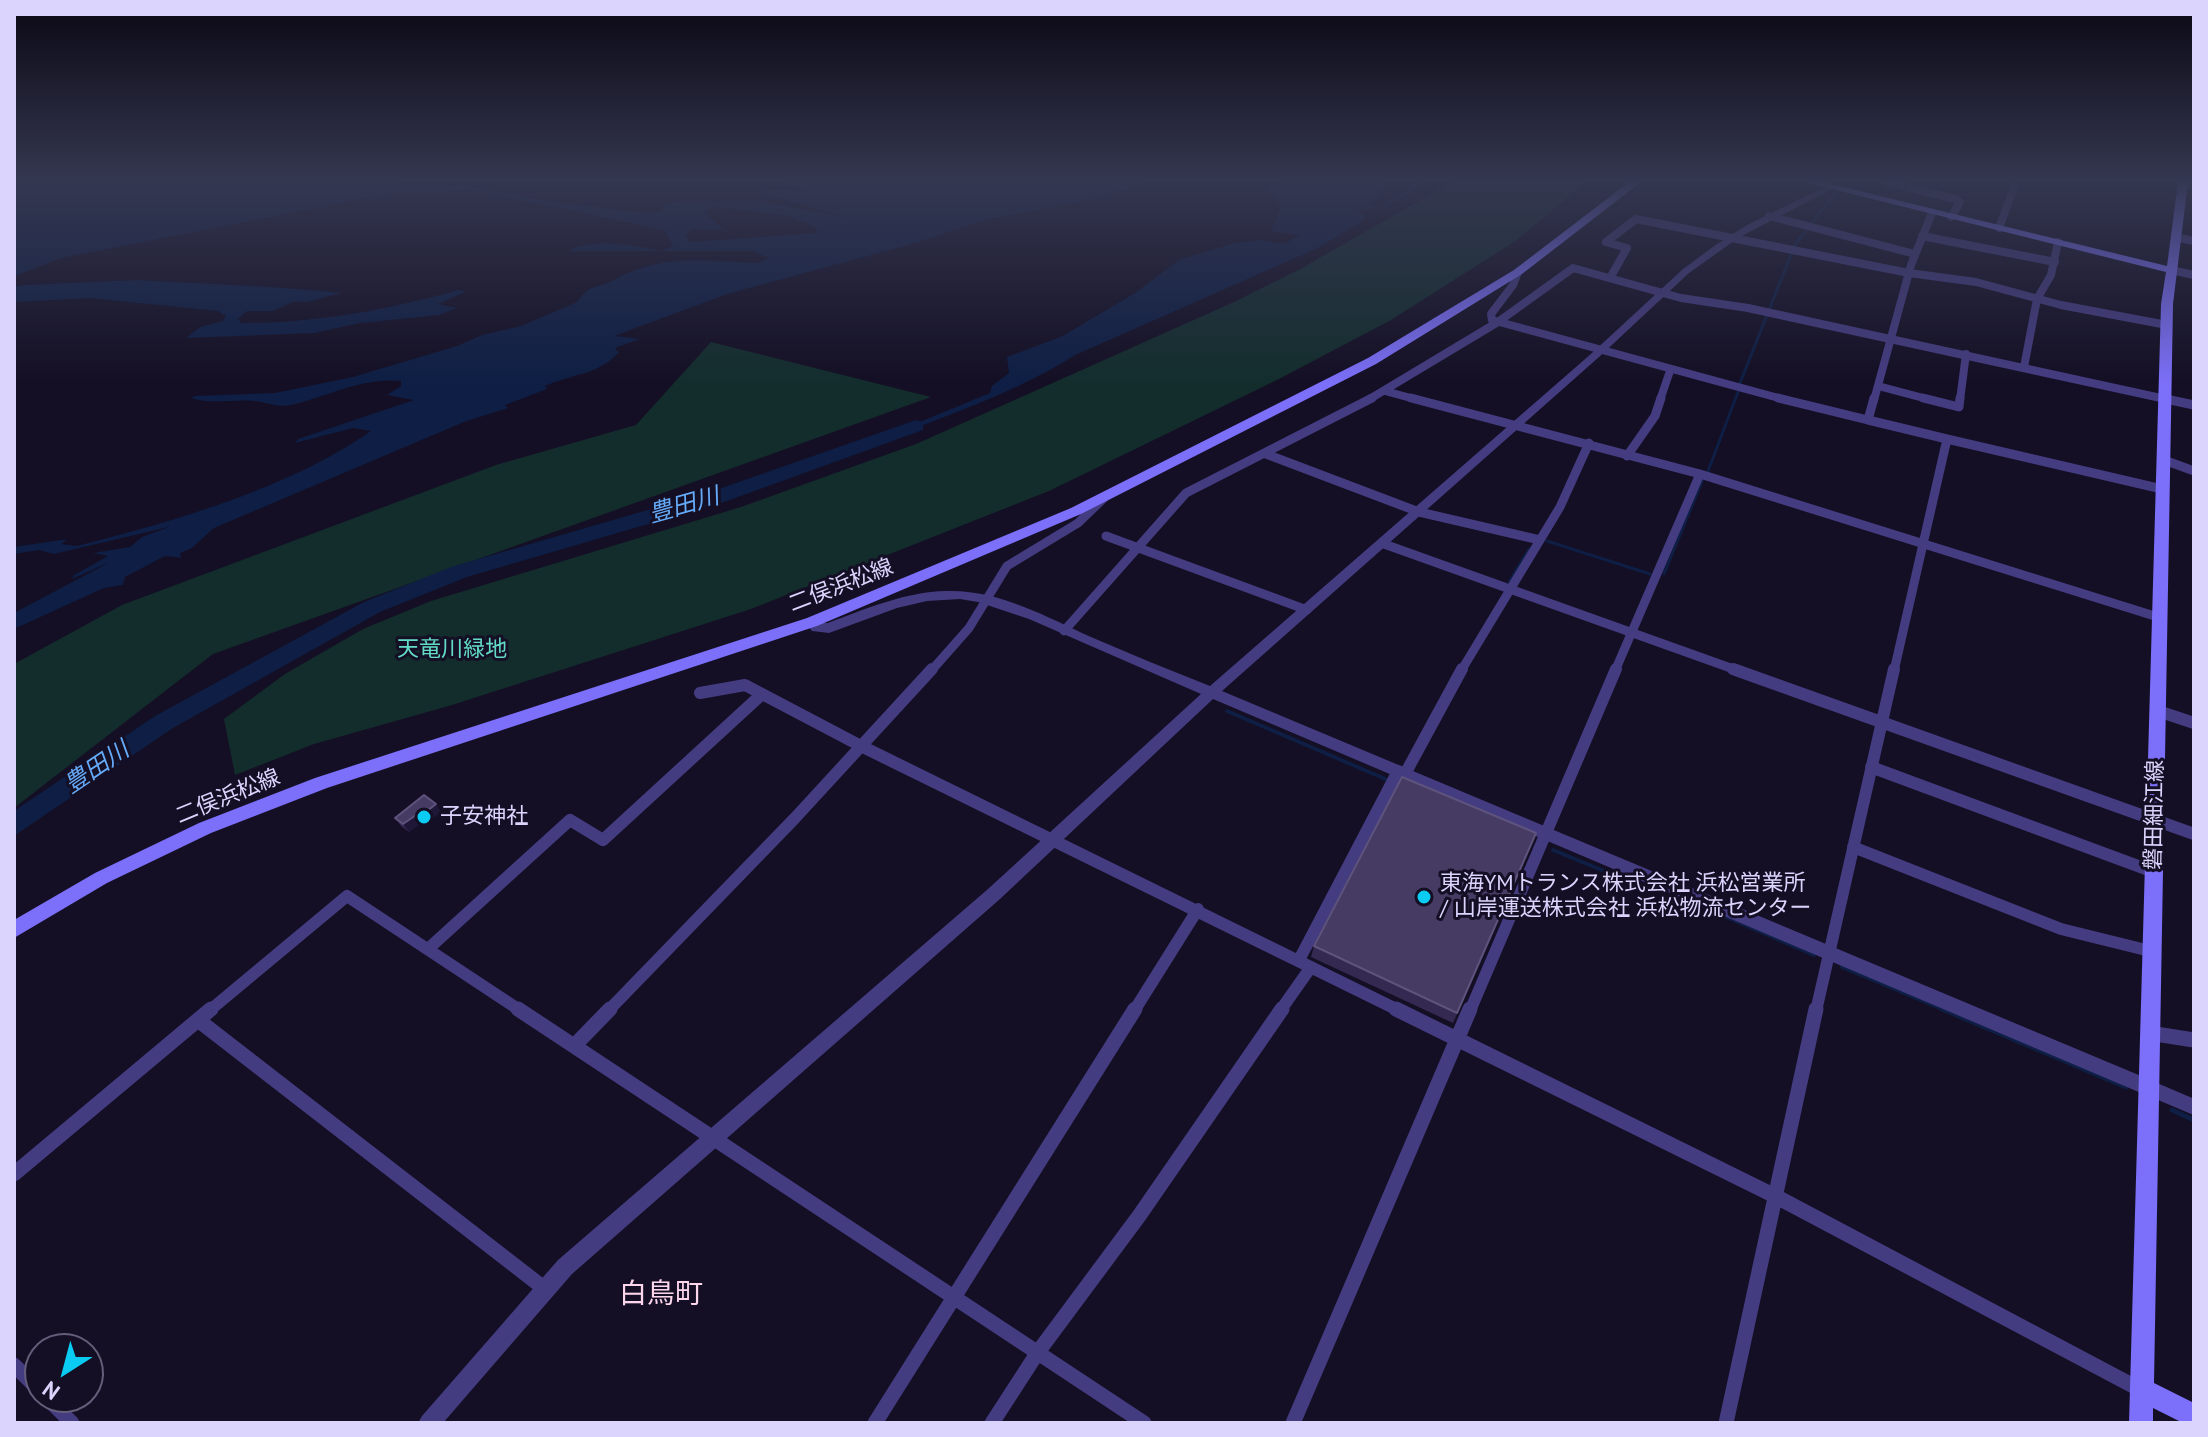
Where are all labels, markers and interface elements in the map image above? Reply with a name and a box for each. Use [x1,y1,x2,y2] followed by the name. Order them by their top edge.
[645,482,723,530] water label: 豊田川
[785,554,897,618] street label: 二俣浜松線
[397,637,507,663] park label: 天竜川緑地
[59,736,135,800] water label: 豊田川
[2141,760,2169,870] street label: 磐田細江線
[172,764,284,830] street label: 二俣浜松線
[440,804,528,830] place label: 子安神社
[415,808,433,826] marker: 子安神社
[1440,871,1812,922] place label: 東海YMトランス株式会社 浜松営業所 / 山岸運送株式会社 浜松物流センター
[1415,888,1433,906] marker: 東海YMトランス株式会社 浜松営業所 / 山岸運送株式会社 浜松物流センター
[619,1278,703,1312] district label: 白鳥町
[24,1333,104,1413] north arrow
[37,1375,65,1406] text: N

